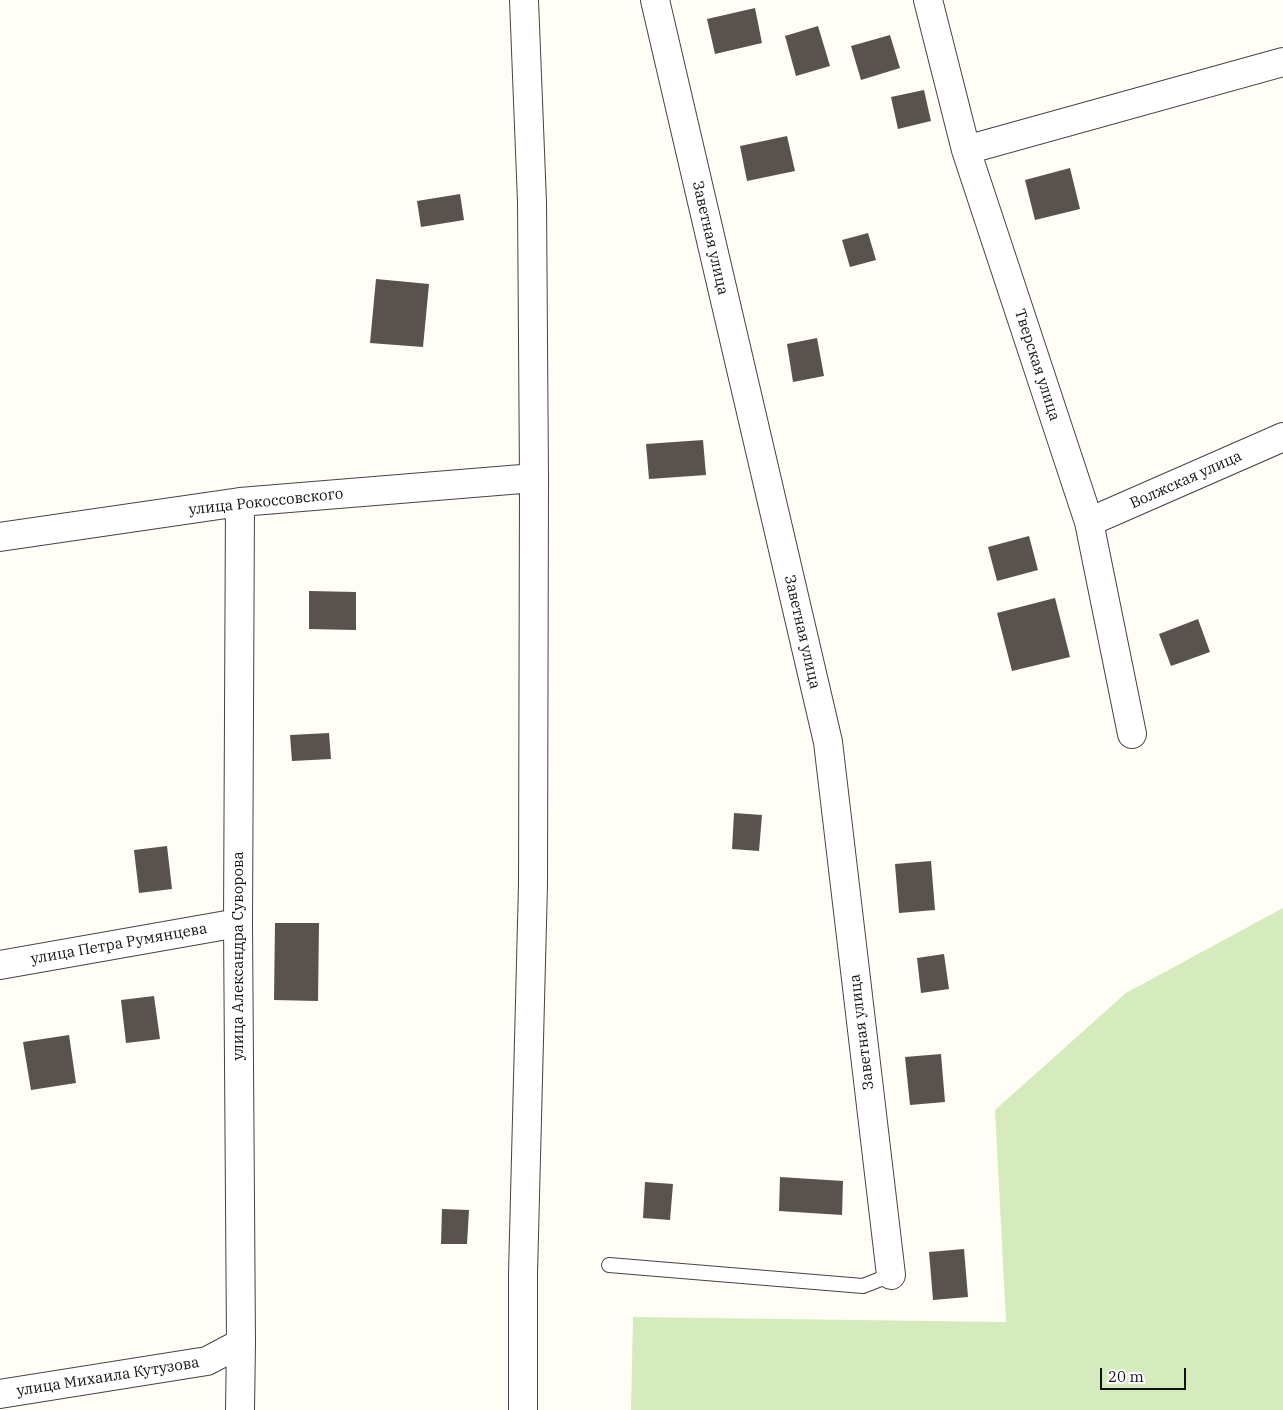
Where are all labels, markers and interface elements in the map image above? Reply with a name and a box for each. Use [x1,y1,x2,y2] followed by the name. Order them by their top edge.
[688,179,732,297] street label: Заветная улица
[1010,307,1064,423] street label: Тверская улица
[1127,447,1245,513] street label: Волжская улица
[188,485,344,519] street label: улица Рокоссовского
[780,573,824,691] street label: Заветная улица
[230,851,248,1061] street label: улица Александра Суворова
[29,920,209,968] street label: улица Петра Румянцева
[846,973,878,1091] street label: Заветная улица
[15,1354,201,1400] street label: улица Михаила Кутузова
[1103,1358,1189,1390] scale bar
[1108,1367,1144,1386] text: 20 m

